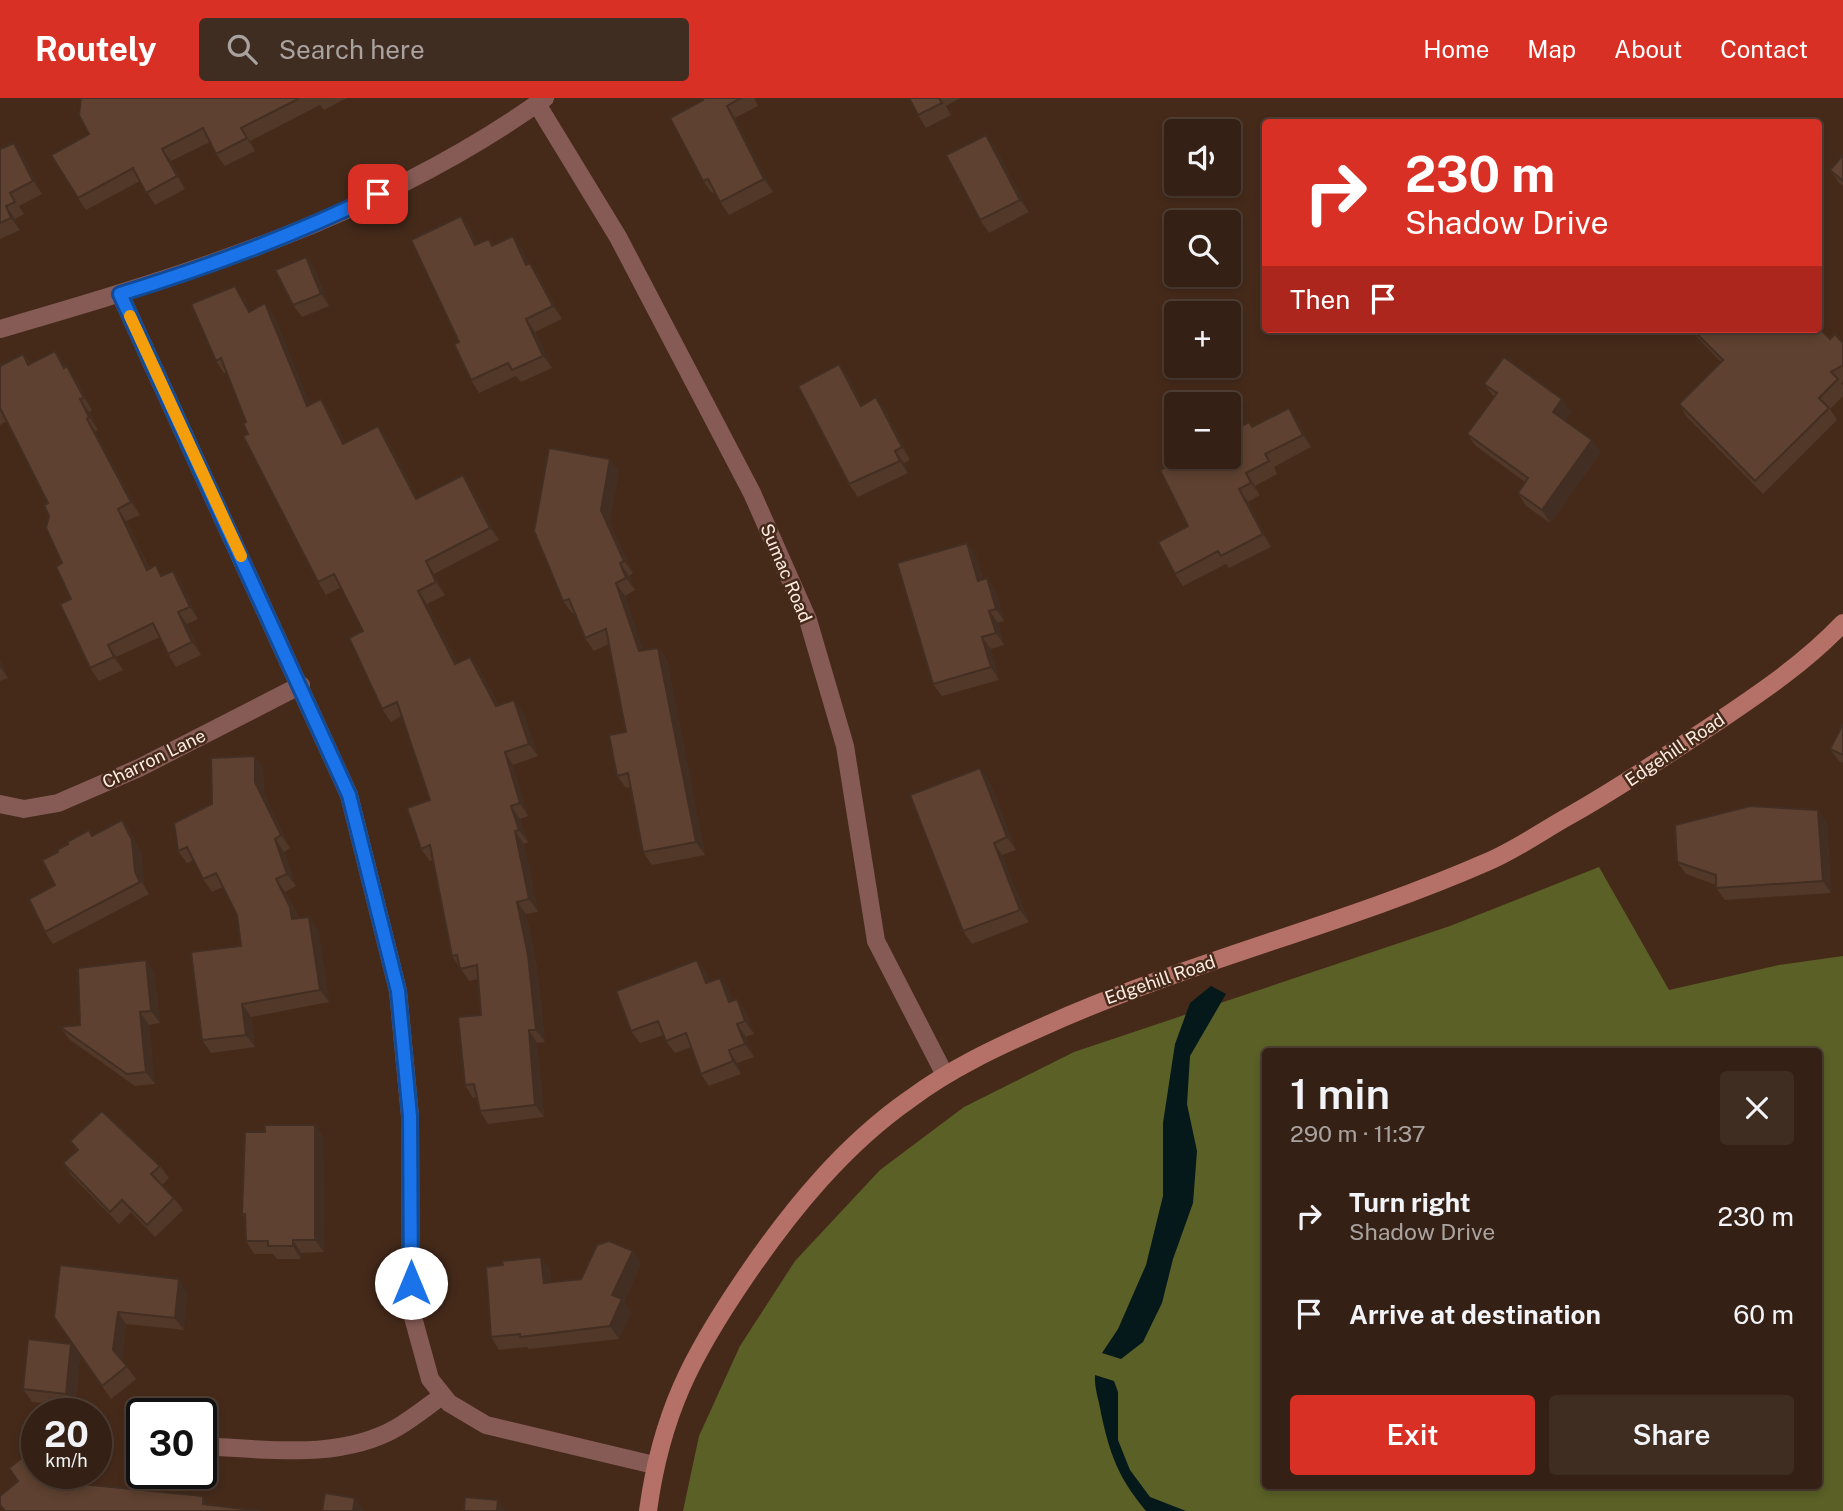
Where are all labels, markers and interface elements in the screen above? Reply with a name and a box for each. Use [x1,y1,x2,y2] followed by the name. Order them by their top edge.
[199,18,689,81] search box
[35,30,157,68] text: Routely
[223,30,261,68] icon: search
[279,34,425,65] text: Search here
[1423,35,1489,63] text: Home
[1527,35,1576,63] text: Map
[1614,35,1682,63] text: About
[1720,35,1808,63] text: Contact
[1164,119,1241,469] map controls
[1164,119,1241,196] button: sound
[1405,145,1555,203] text: 230 m
[1290,147,1381,238] icon: right
[348,164,408,224] pin
[359,175,397,213] icon: arrive
[1405,204,1609,241] text: Shadow Drive
[1164,210,1241,287] button: search
[1364,280,1402,318] icon: arrive
[1290,284,1350,315] text: Then
[1164,301,1241,378] button: +
[1164,392,1241,469] button: −
[756,520,817,625] street label: Sumac Road
[1621,709,1728,791] street label: Edgehill Road
[99,725,209,793] street label: Charron Lane
[1102,951,1218,1008] street label: Edgehill Road
[1290,1069,1390,1118] text: 1 min
[1720,1071,1794,1145] button: close
[1290,1120,1426,1147] text: 290 m · 11:37
[1349,1187,1471,1218] text: Turn right
[1290,1197,1328,1235] icon: right
[1718,1201,1794,1232] text: 230 m
[1349,1218,1495,1245] text: Shadow Drive
[374,1246,448,1320] position arrow
[1290,1295,1328,1333] icon: arrive
[1349,1299,1601,1330] text: Arrive at destination
[1733,1299,1794,1330] text: 60 m
[1290,1395,1535,1475] button: Exit
[1549,1395,1794,1475] button: Share
[126,1398,217,1489] speed limit sign: 30
[44,1414,89,1455] text: 20
[45,1450,88,1471] text: km/h

